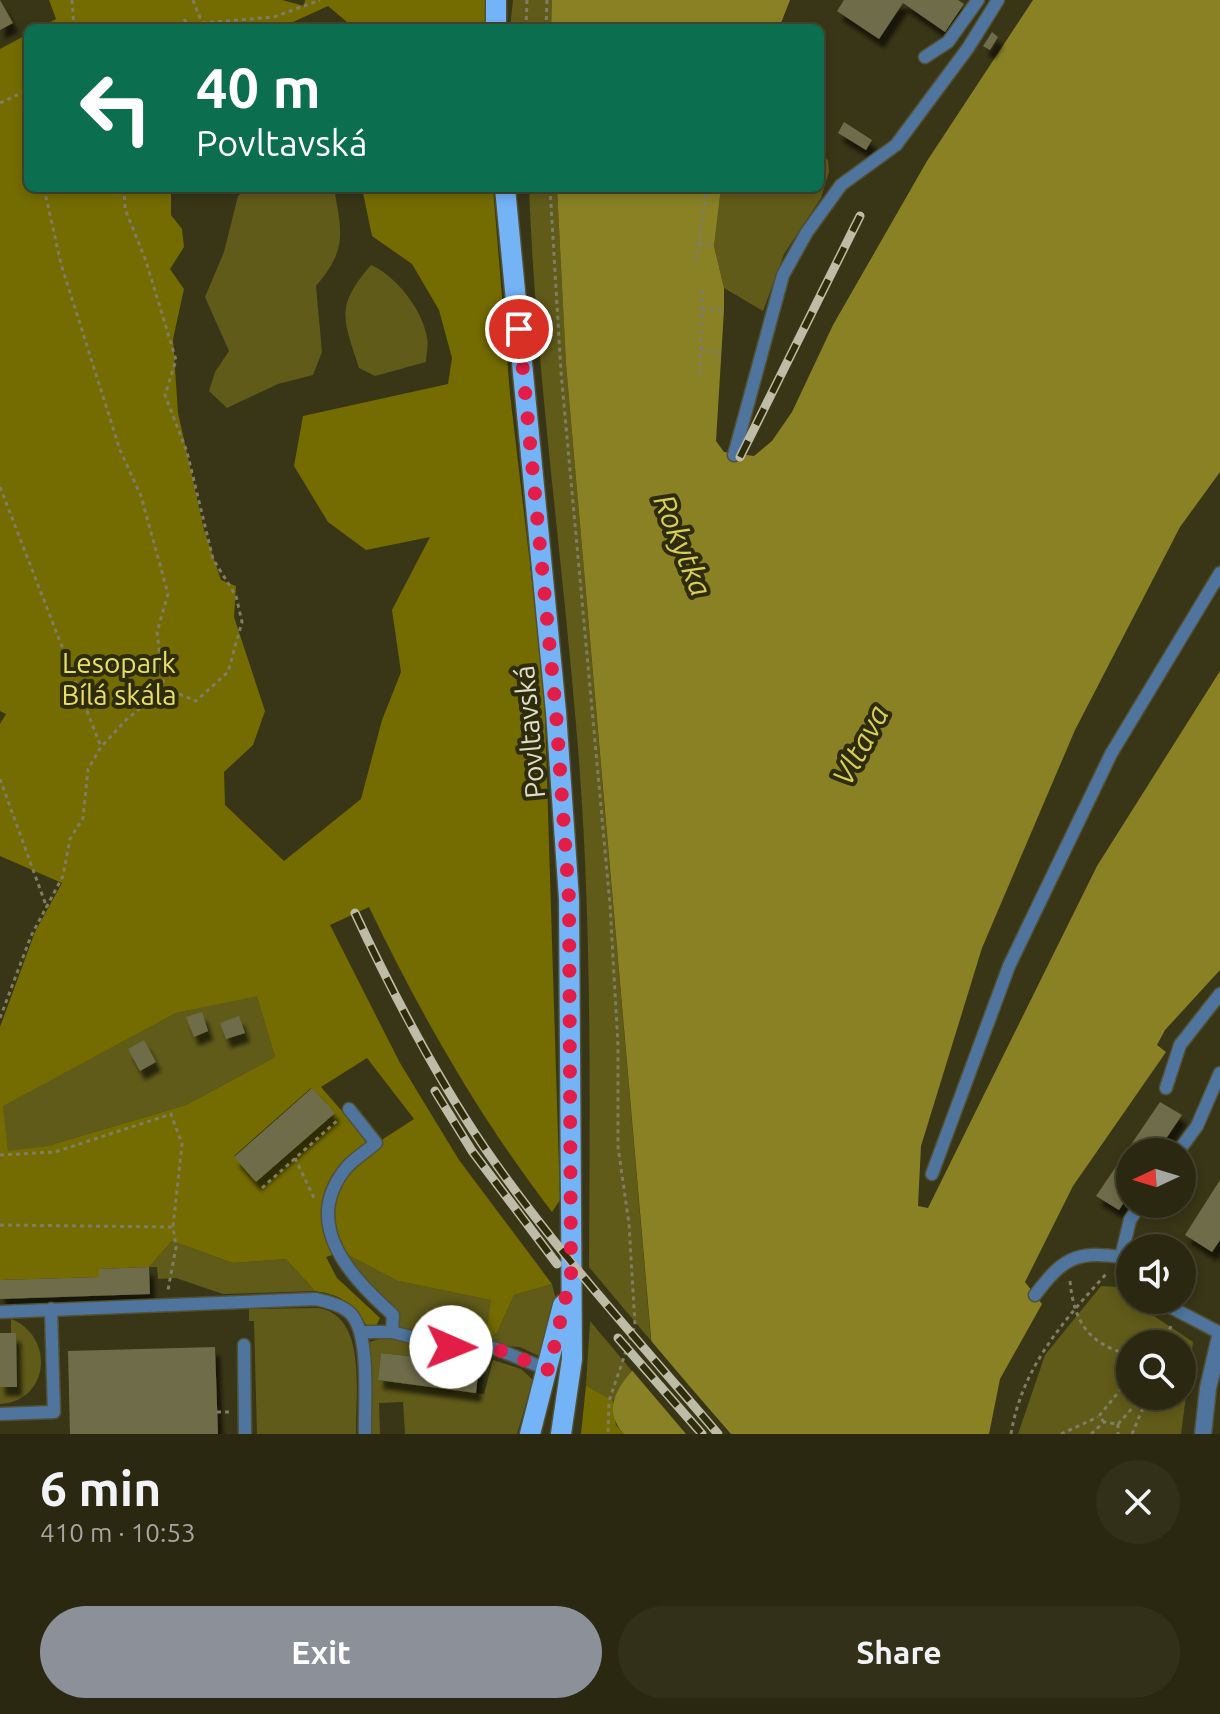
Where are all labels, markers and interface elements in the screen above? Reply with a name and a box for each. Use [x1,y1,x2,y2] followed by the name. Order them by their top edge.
[64,56,168,160] icon: left
[196,56,321,119] text: 40 m
[196,122,368,163] text: Povltavská
[485,295,553,363] pin
[497,307,541,351] icon: arrive
[647,489,719,601] water label: Rokytka
[61,647,177,710] park label: Lesopark Bílá skála
[508,664,550,800] street label: Povltavská
[825,699,895,791] water label: Vltava
[1116,1138,1196,1218] north arrow
[1116,1138,1196,1410] map controls
[1116,1234,1196,1314] button: sound
[409,1305,493,1389] position arrow
[1116,1330,1196,1410] button: search
[1096,1460,1180,1544] button: close
[40,1461,161,1515] text: 6 min
[40,1518,196,1547] text: 410 m · 10:53
[40,1606,602,1698] button: Exit
[618,1606,1180,1698] button: Share

